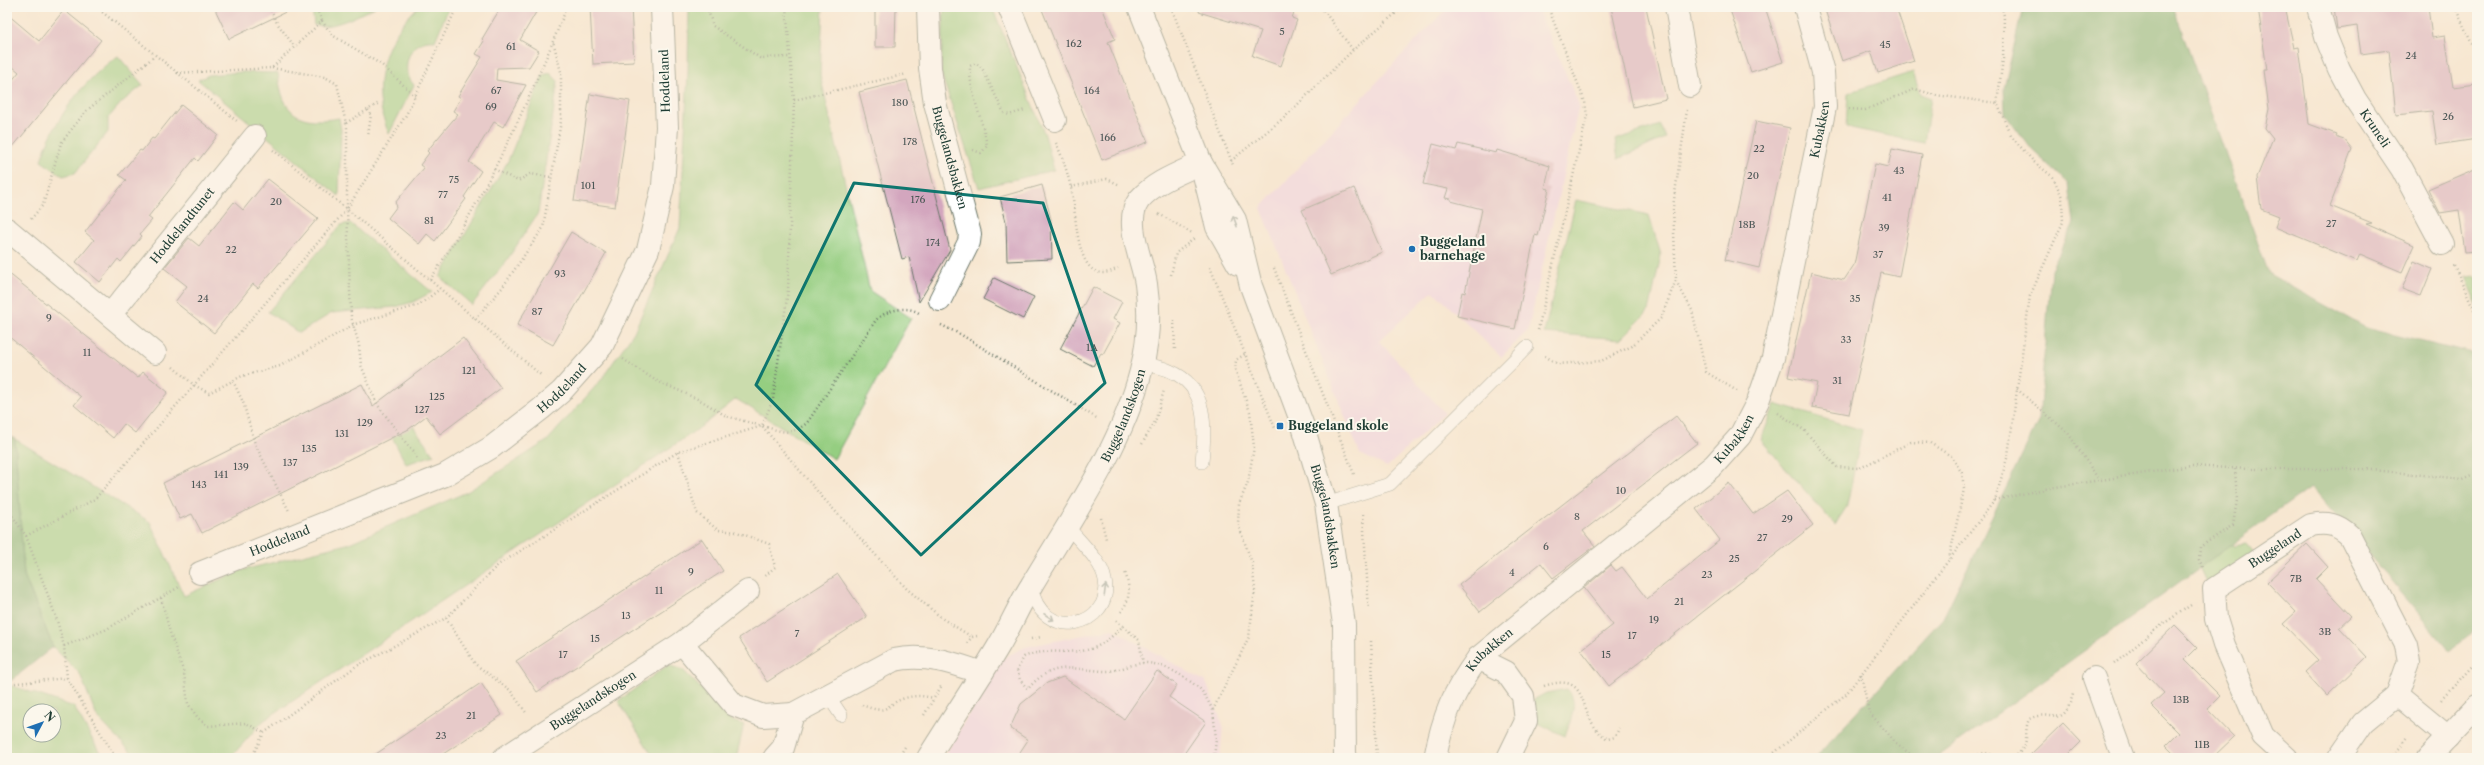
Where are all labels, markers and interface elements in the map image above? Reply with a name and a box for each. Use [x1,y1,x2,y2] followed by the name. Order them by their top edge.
[1279,25,1285,38] house number: 5
[1066,37,1082,50] house number: 162
[1879,38,1891,51] house number: 45
[506,40,517,53] house number: 61
[656,48,673,113] street label: Hoddeland
[2405,49,2417,62] house number: 24
[491,84,501,97] house number: 67
[1084,84,1100,97] house number: 164
[892,96,908,109] house number: 180
[485,100,497,113] house number: 69
[1807,100,1832,159] street label: Kubakken
[929,104,971,211] street label: Buggelandsbakken
[2357,106,2394,151] street label: Kruneli
[2442,110,2454,123] house number: 26
[1100,131,1116,144] house number: 166
[902,135,918,148] house number: 178
[1753,142,1765,155] house number: 22
[1893,164,1905,177] house number: 43
[1747,169,1759,182] house number: 20
[449,173,459,186] house number: 75
[581,179,596,192] house number: 101
[147,184,218,266] street label: Hoddelandtunet
[438,188,448,201] house number: 77
[1882,191,1893,204] house number: 41
[911,193,926,206] house number: 176
[270,195,282,208] house number: 20
[424,214,435,227] house number: 81
[1230,216,1238,228] one-way arrow
[2326,217,2336,230] house number: 27
[1738,218,1756,231] house number: 18B
[1878,221,1890,234] house number: 39
[1419,234,1485,263] place label: Buggeland barnehage
[926,236,941,249] house number: 174
[225,243,237,256] house number: 22
[1407,244,1417,254] marker: Buggeland barnehage
[1873,248,1883,261] house number: 37
[554,267,566,280] house number: 93
[197,292,209,305] house number: 24
[1850,292,1860,305] house number: 35
[532,305,542,318] house number: 87
[46,311,52,324] house number: 9
[1840,333,1852,346] house number: 33
[1086,341,1099,354] house number: 1A
[83,346,92,359] house number: 11
[534,360,590,416] street label: Hoddeland
[462,364,477,377] house number: 121
[1098,367,1148,465] street label: Buggelandskogen
[1832,374,1843,387] house number: 31
[429,390,445,403] house number: 125
[415,403,430,416] house number: 127
[1711,411,1757,467] street label: Kubakken
[357,416,373,429] house number: 129
[1288,418,1388,433] place label: Buggeland skole
[1275,421,1285,431] marker: Buggeland skole
[335,427,350,440] house number: 131
[301,442,317,455] house number: 135
[283,456,297,469] house number: 137
[233,460,249,473] house number: 139
[1308,462,1344,570] street label: Buggelandsbakken
[214,468,229,481] house number: 141
[191,478,207,491] house number: 143
[1616,484,1626,497] house number: 10
[1574,510,1580,523] house number: 8
[1781,512,1793,525] house number: 29
[247,522,313,559] street label: Hoddeland
[2246,525,2304,571] street label: Buggeland
[1757,531,1767,544] house number: 27
[1543,540,1549,553] house number: 6
[1728,552,1740,565] house number: 25
[688,565,694,578] house number: 9
[1509,566,1515,579] house number: 4
[1701,568,1713,581] house number: 23
[2290,572,2302,585] house number: 7B
[655,584,664,597] house number: 11
[1101,584,1108,597] one-way arrow
[1674,595,1685,608] house number: 21
[621,609,631,622] house number: 13
[1043,613,1054,621] one-way arrow
[1649,613,1659,626] house number: 19
[1463,624,1516,674] street label: Kubakken
[2319,625,2331,638] house number: 3B
[795,627,800,640] house number: 7
[1627,629,1637,642] house number: 17
[590,632,600,645] house number: 15
[558,648,568,661] house number: 17
[1601,648,1611,661] house number: 15
[547,667,639,733] street label: Buggelandskogen
[2173,693,2189,706] house number: 13B
[22,703,62,743] north arrow
[41,708,58,725] text: N
[466,709,477,722] house number: 21
[435,729,447,742] house number: 23
[2194,738,2210,751] house number: 11B

